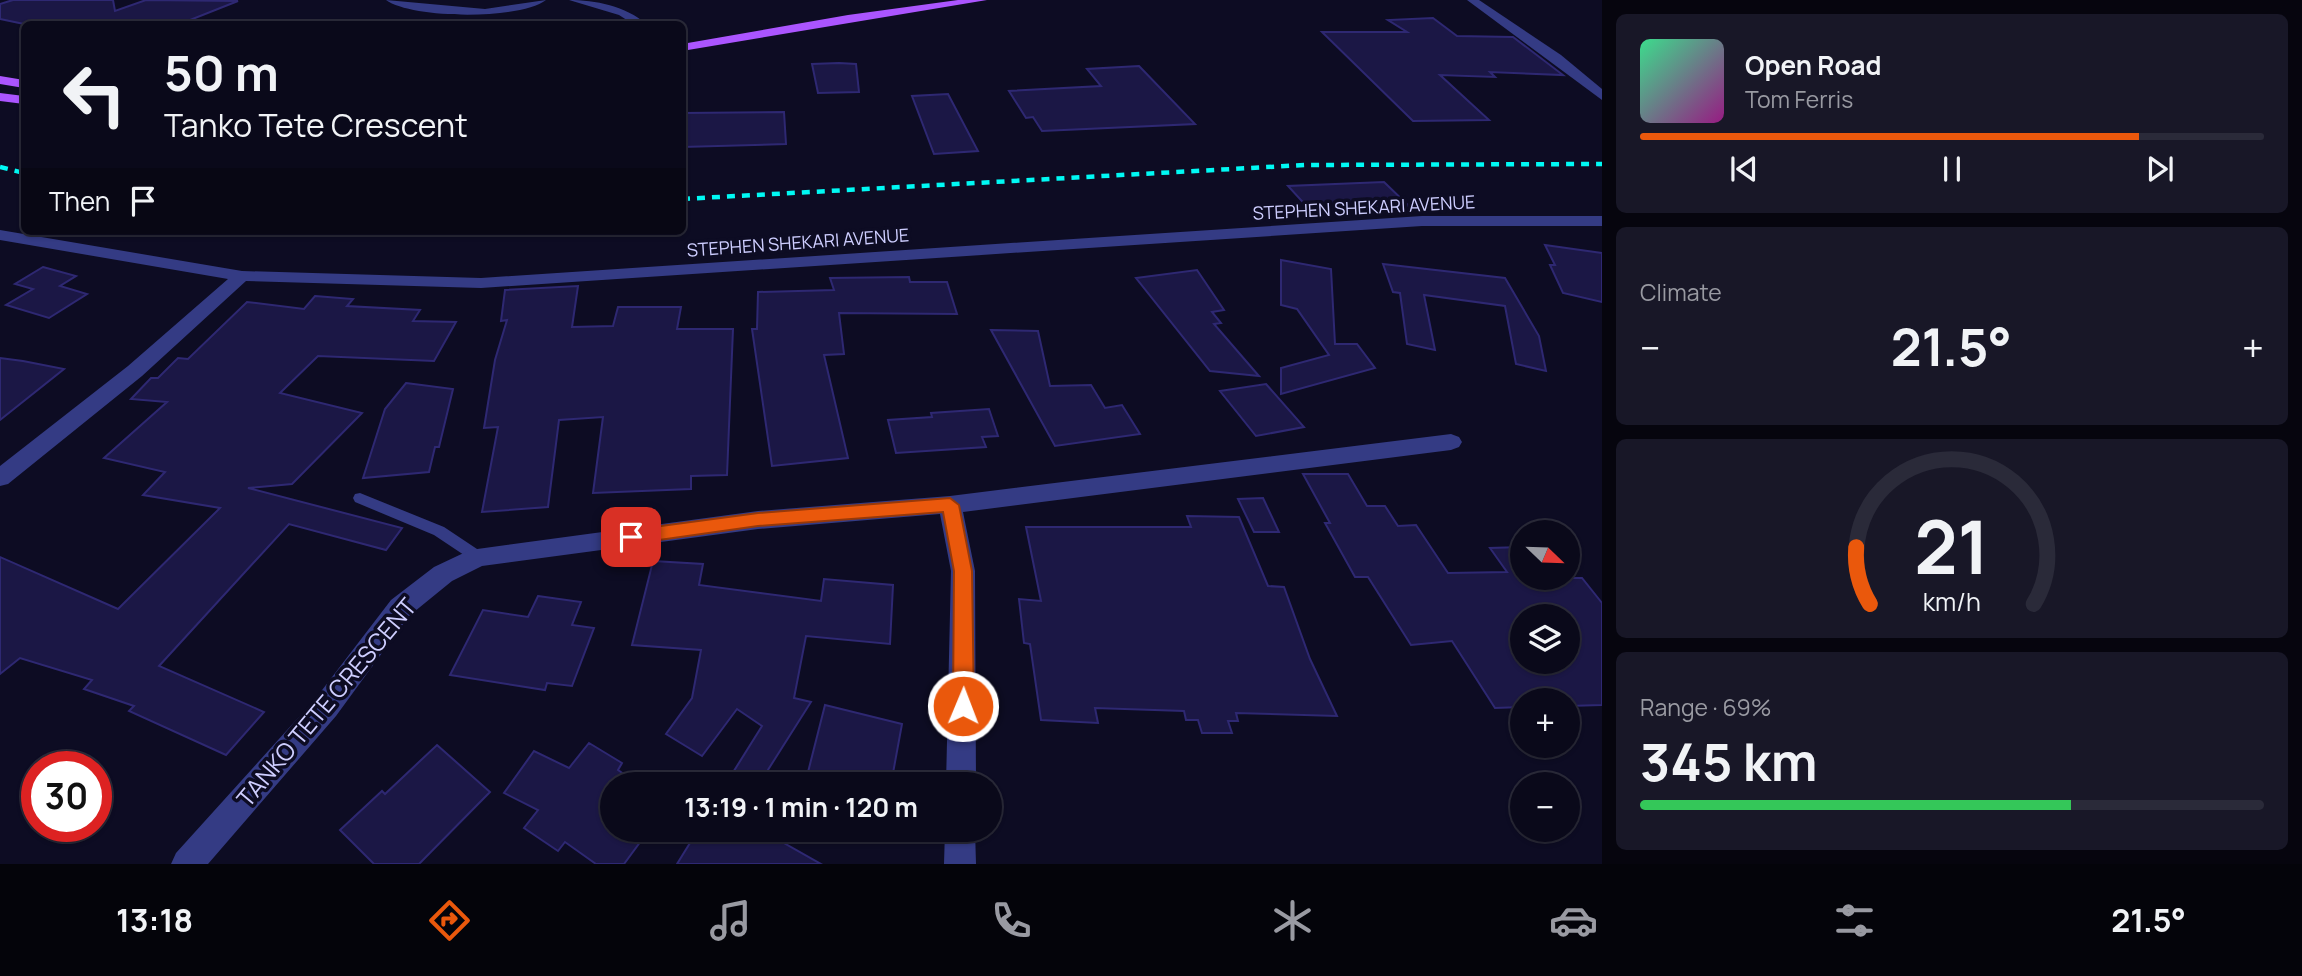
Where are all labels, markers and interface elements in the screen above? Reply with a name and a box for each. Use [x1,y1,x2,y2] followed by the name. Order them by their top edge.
[164,39,279,106] text: 50 m
[1745,47,1881,83] text: Open Road
[49,49,140,140] icon: left
[1745,83,1853,115] text: Tom Ferris
[164,103,468,147] text: Tanko Tete Crescent
[1725,150,1763,188] icon: previous
[1933,150,1971,188] icon: pause
[2141,150,2179,188] icon: next
[124,182,162,220] icon: arrive
[49,183,110,219] text: Then
[1252,189,1476,225] street label: STEPHEN SHEKARI AVENUE
[686,222,910,262] street label: STEPHEN SHEKARI AVENUE
[1640,276,1722,308] text: Climate
[1891,311,2012,382] text: 21.5°
[1640,321,1661,373] text: −
[2242,321,2264,373] text: +
[1914,497,1990,597] text: 21
[601,507,661,567] pin
[612,518,650,556] icon: arrive
[1510,520,1580,590] north arrow
[1510,520,1580,842] map controls
[1923,584,1981,619] text: km/h
[228,590,424,814] street label: TANKO TETE CRESCENT
[1510,604,1580,674] button: layers
[926,669,1000,743] position arrow
[1510,688,1580,758] button: +
[1640,691,1771,723] text: Range · 69%
[1640,726,1817,797] text: 345 km
[21,751,112,842] speed limit sign: 30
[1510,772,1580,842] button: −
[684,789,918,825] text: 13:19 · 1 min · 120 m
[425,896,474,945] icon: directions
[706,896,755,945] icon: music
[987,896,1036,945] icon: phone
[1268,896,1317,945] icon: climate
[1549,896,1598,945] icon: car
[1830,896,1879,945] icon: filters
[116,898,193,942] text: 13:18
[2111,898,2186,942] text: 21.5°

